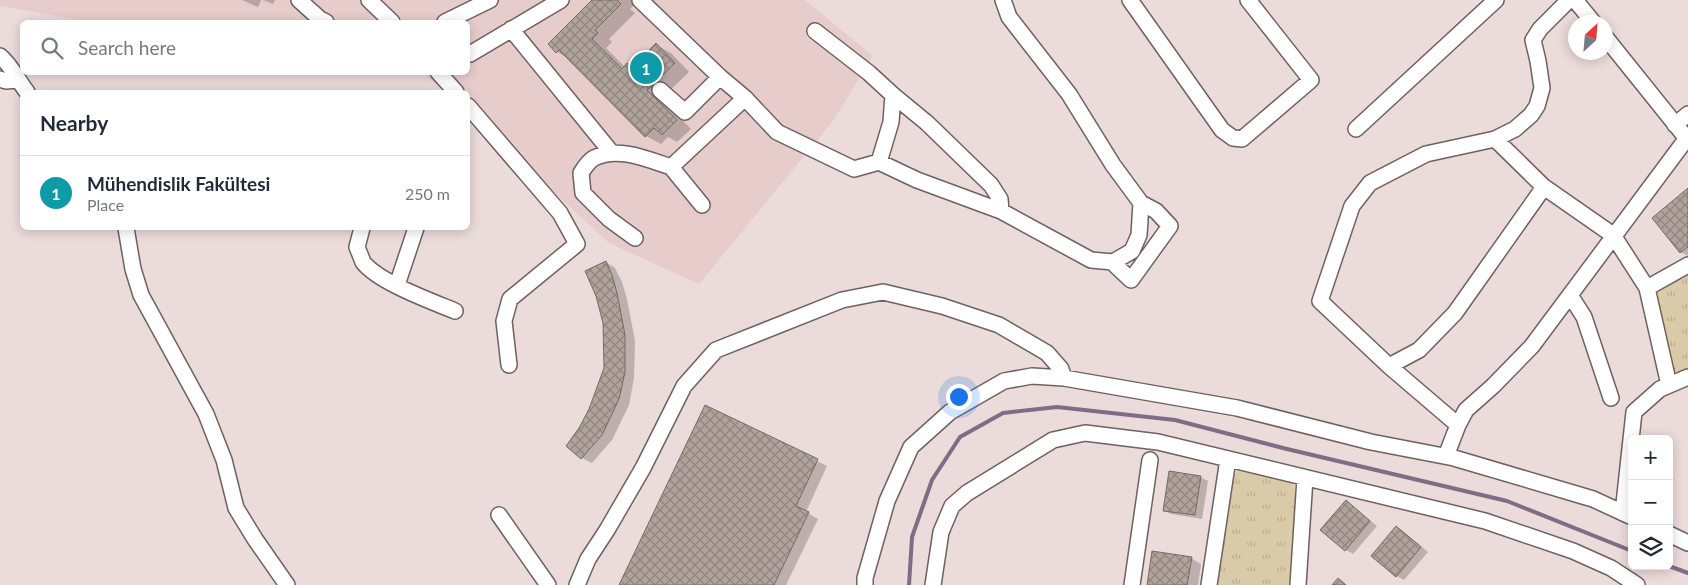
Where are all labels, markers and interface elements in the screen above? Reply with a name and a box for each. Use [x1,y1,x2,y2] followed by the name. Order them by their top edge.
[1568,15,1613,60] north arrow
[20,20,470,75] search box
[38,34,66,62] icon: search
[78,36,176,59] text: Search here
[630,49,662,87] pin: 1
[40,110,108,135] text: Nearby
[87,172,270,195] text: Mühendislik Fakültesi
[51,184,61,203] text: 1
[405,184,450,203] text: 250 m
[87,195,124,214] text: Place
[946,384,972,410] your location
[1628,435,1673,570] map controls
[1628,435,1673,480] button: +
[1628,480,1673,525] button: −
[1628,525,1673,570] button: layers

